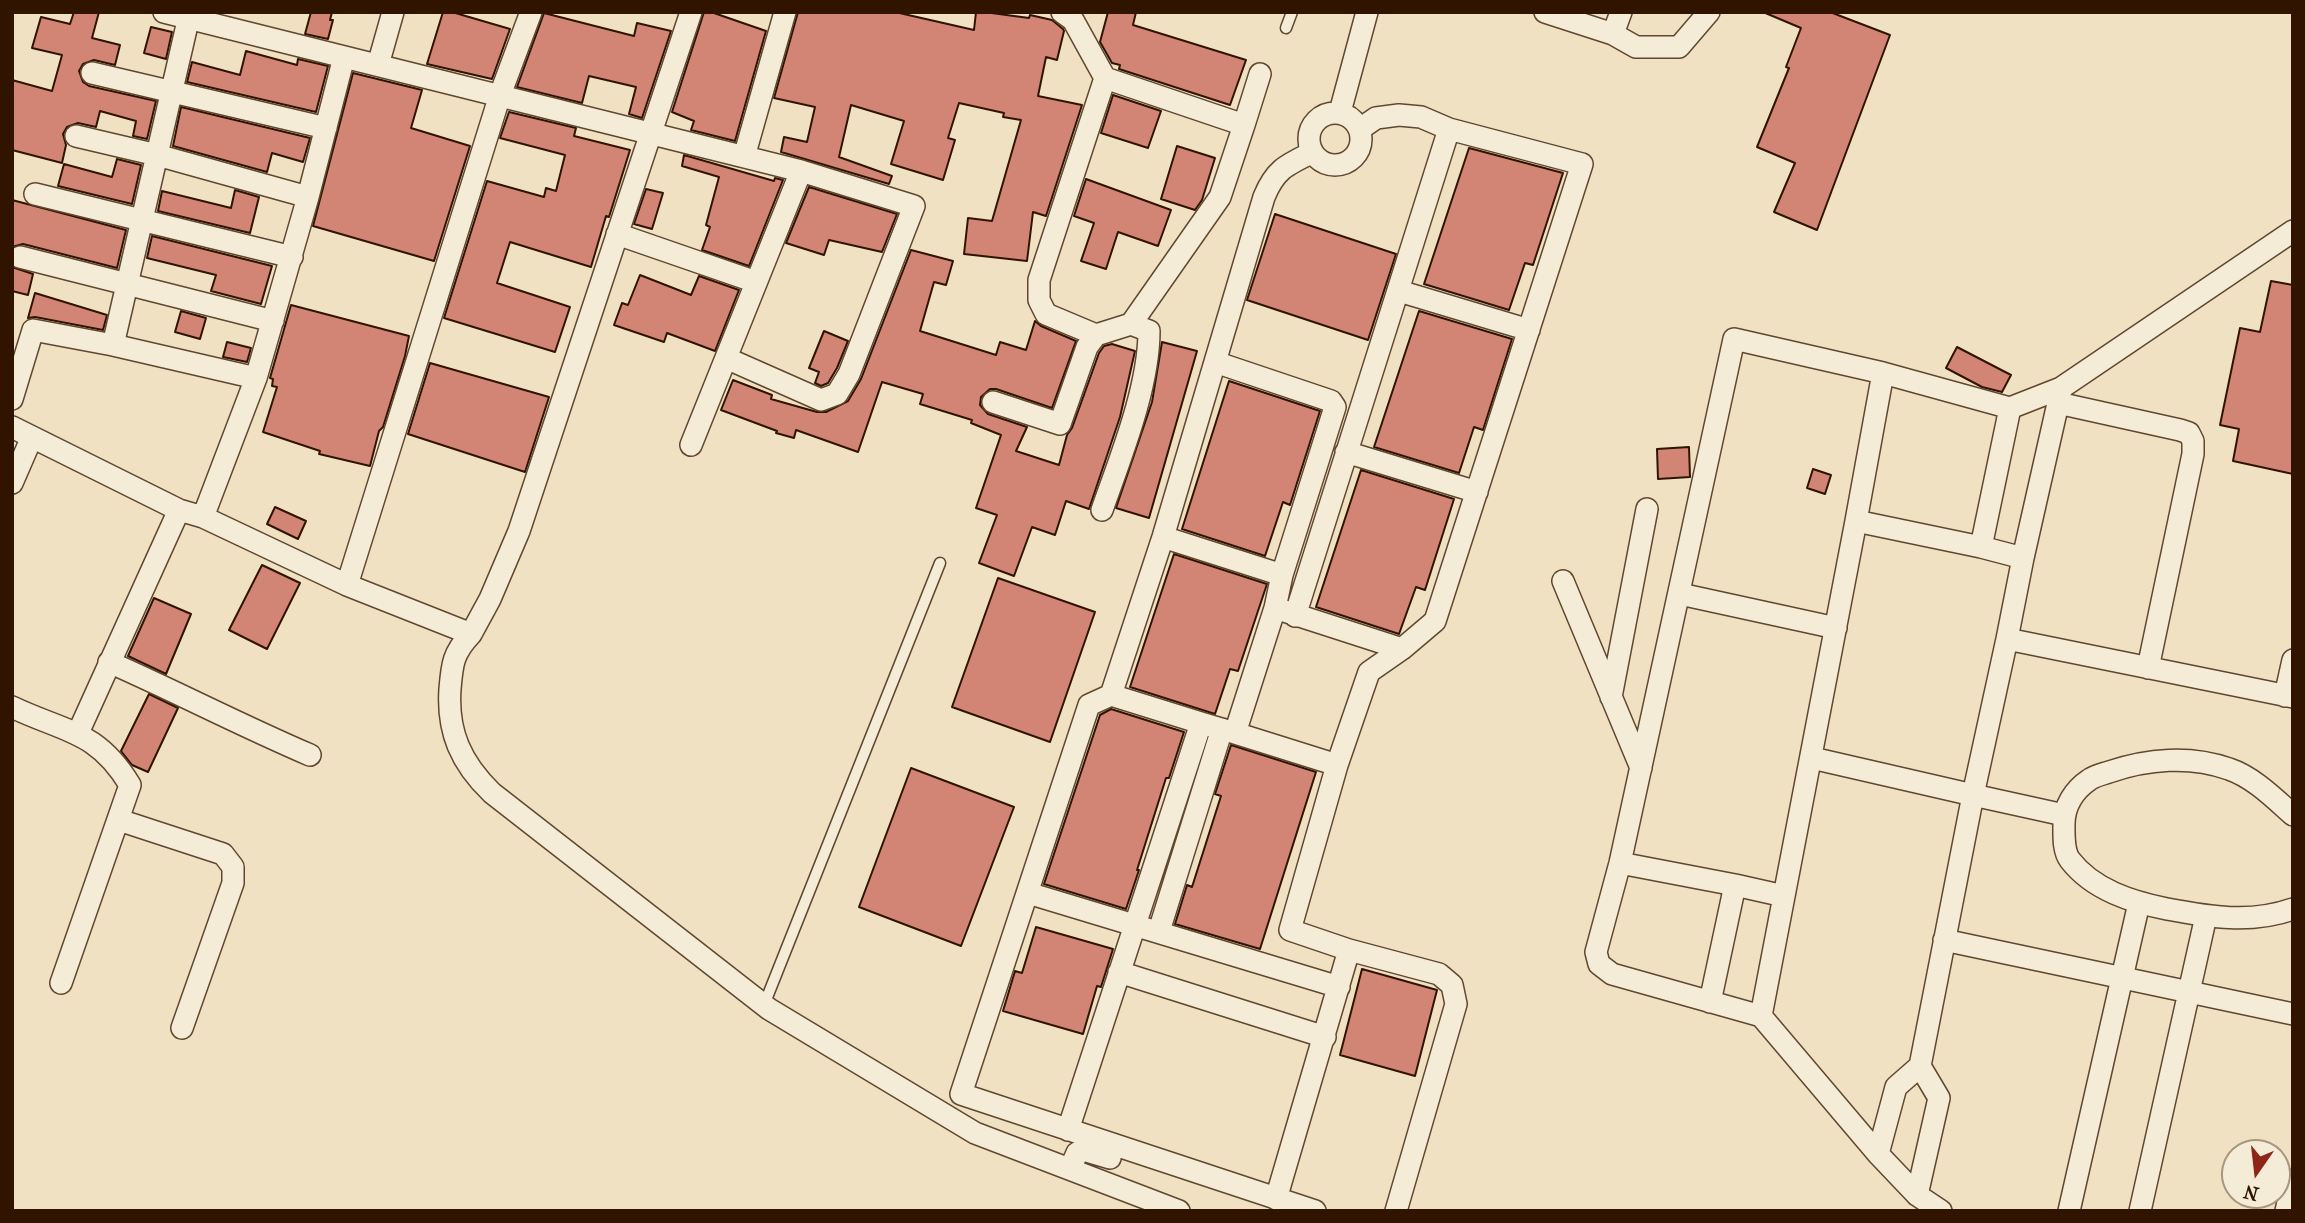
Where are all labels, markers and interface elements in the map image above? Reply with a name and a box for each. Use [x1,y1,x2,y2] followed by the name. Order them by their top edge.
[2221,1139,2291,1209] north arrow
[2242,1180,2261,1205] text: N

